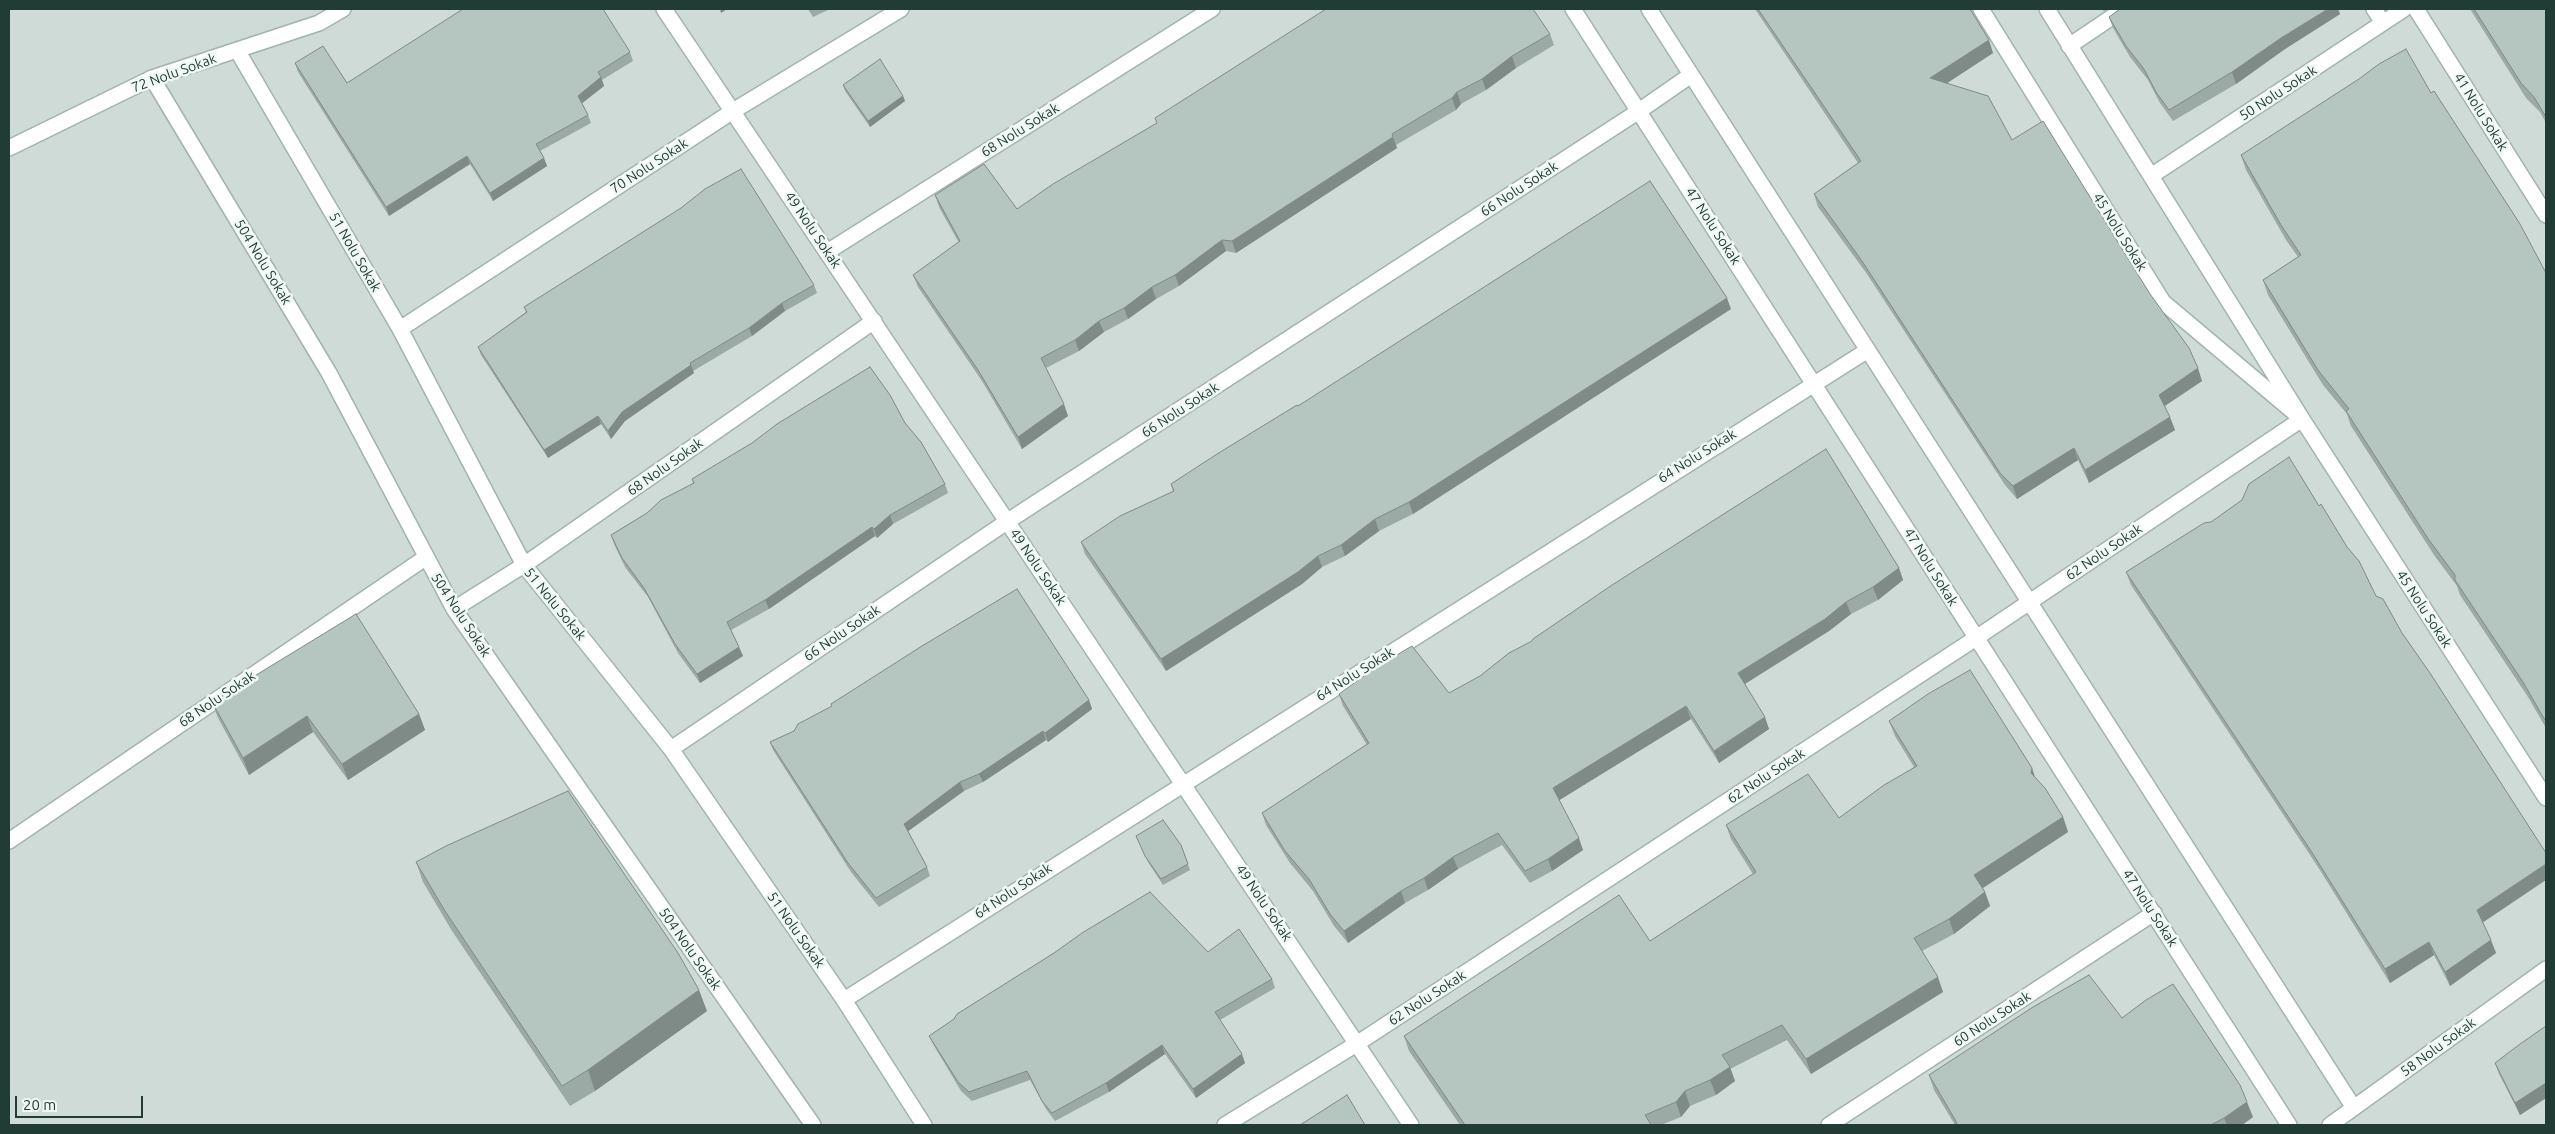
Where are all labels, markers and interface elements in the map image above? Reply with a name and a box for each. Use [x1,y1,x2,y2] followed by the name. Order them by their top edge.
[129,50,219,96] street label: 72 Nolu Sokak
[2236,62,2320,124] street label: 50 Nolu Sokak
[2450,70,2512,154] street label: 41 Nolu Sokak
[978,99,1062,161] street label: 68 Nolu Sokak
[607,135,691,197] street label: 70 Nolu Sokak
[1477,158,1561,220] street label: 66 Nolu Sokak
[1682,184,1744,268] street label: 47 Nolu Sokak
[781,188,845,272] street label: 49 Nolu Sokak
[2089,190,2151,274] street label: 45 Nolu Sokak
[326,209,384,295] street label: 51 Nolu Sokak
[231,216,295,308] street label: 504 Nolu Sokak
[1138,379,1222,441] street label: 66 Nolu Sokak
[1655,425,1739,487] street label: 64 Nolu Sokak
[624,435,706,499] street label: 68 Nolu Sokak
[2062,520,2146,584] street label: 62 Nolu Sokak
[1006,525,1070,609] street label: 49 Nolu Sokak
[1900,525,1962,609] street label: 47 Nolu Sokak
[520,564,590,644] street label: 51 Nolu Sokak
[2393,567,2455,651] street label: 45 Nolu Sokak
[428,570,494,660] street label: 504 Nolu Sokak
[800,601,884,665] street label: 66 Nolu Sokak
[1313,643,1397,705] street label: 64 Nolu Sokak
[175,667,259,731] street label: 68 Nolu Sokak
[1724,745,1808,807] street label: 62 Nolu Sokak
[971,860,1055,922] street label: 64 Nolu Sokak
[1232,861,1296,945] street label: 49 Nolu Sokak
[2119,866,2181,950] street label: 47 Nolu Sokak
[764,889,828,971] street label: 51 Nolu Sokak
[655,905,725,993] street label: 504 Nolu Sokak
[1385,967,1469,1029] street label: 62 Nolu Sokak
[1950,988,2034,1050] street label: 60 Nolu Sokak
[2397,1014,2479,1080] street label: 58 Nolu Sokak
[18,1086,145,1118] scale bar
[23,1096,56,1113] text: 20 m

